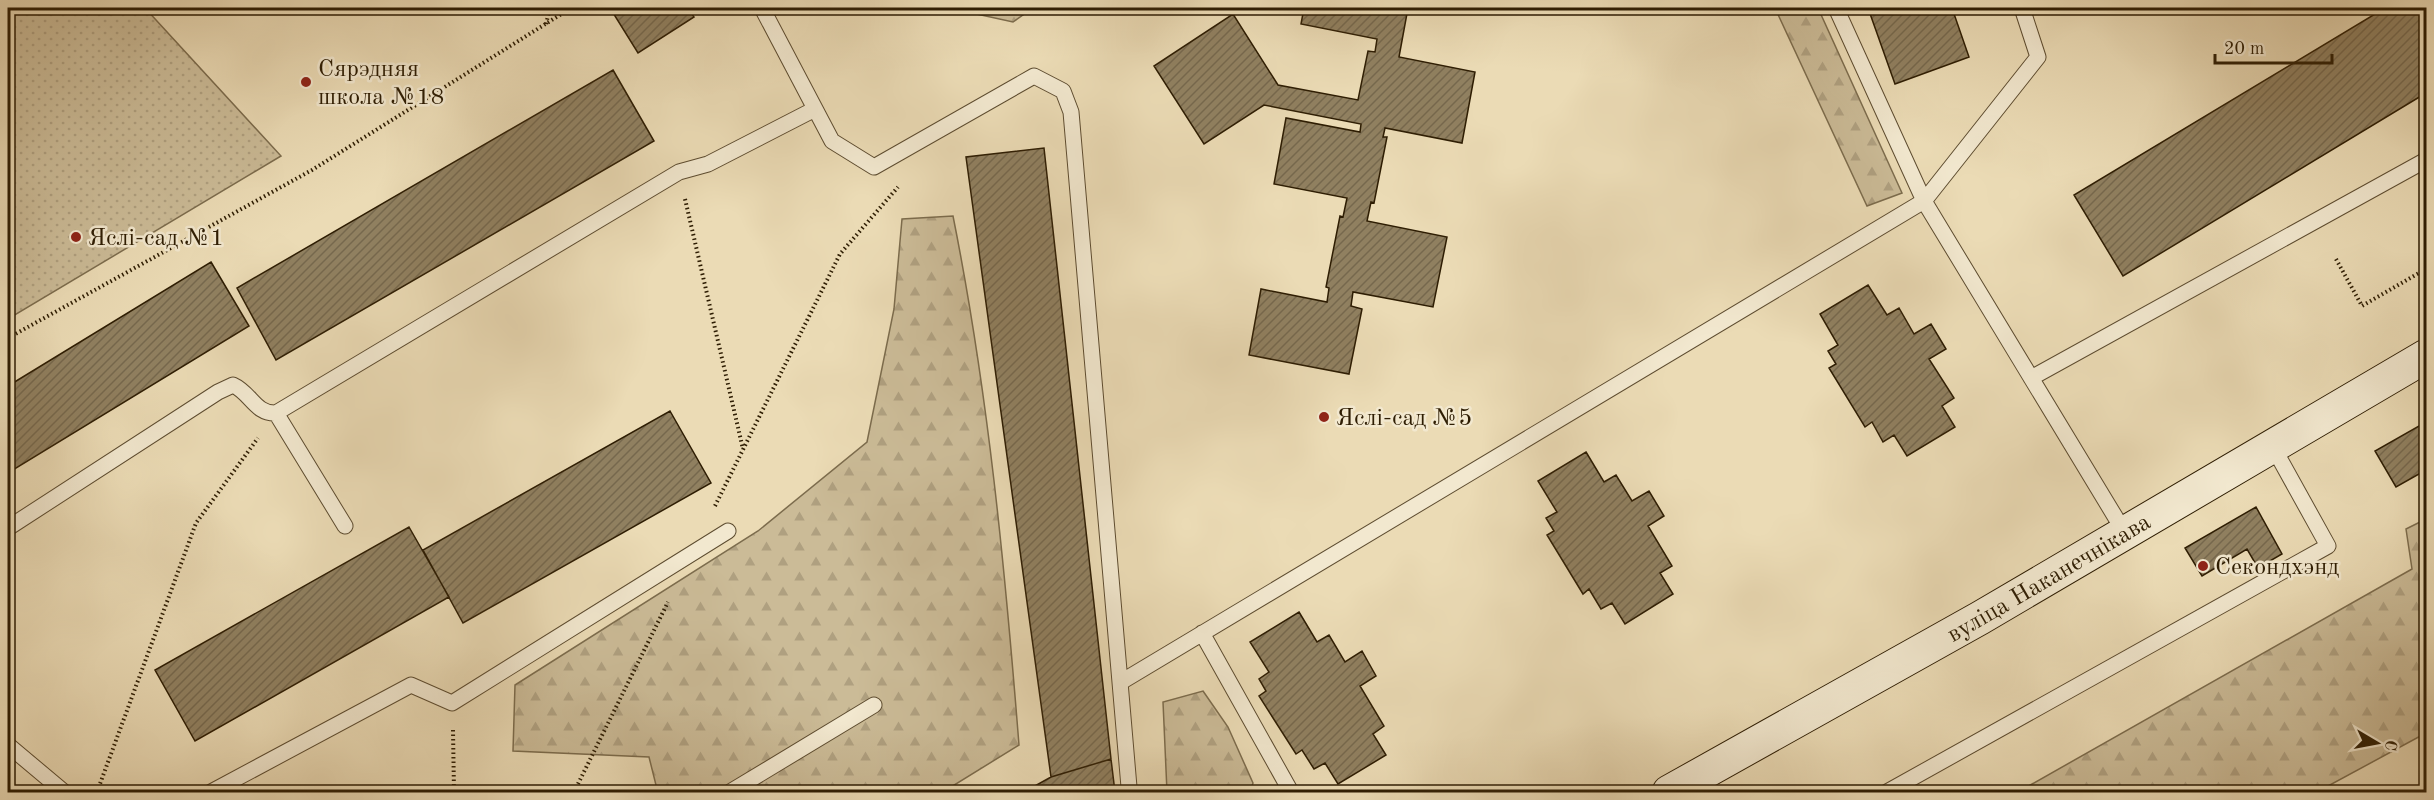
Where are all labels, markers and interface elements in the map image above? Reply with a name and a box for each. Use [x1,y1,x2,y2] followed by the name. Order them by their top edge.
[2215,27,2332,65] scale bar
[2224,40,2264,58] text: 20 m
[318,58,444,110] place label: Сярэдняя школа №18
[299,75,313,89] marker: Сярэдняя школа №18
[88,227,224,251] place label: Яслі-сад №1
[69,230,83,244] marker: Яслі-сад №1
[1336,407,1472,431] place label: Яслі-сад №5
[1317,410,1331,424] marker: Яслі-сад №5
[1944,510,2156,648] street label: вуліца Наканечнікава
[2215,556,2339,580] place label: Секондхэнд
[2196,559,2210,573] marker: Секондхэнд
[2347,713,2407,773] north arrow
[2381,739,2399,752] text: С

